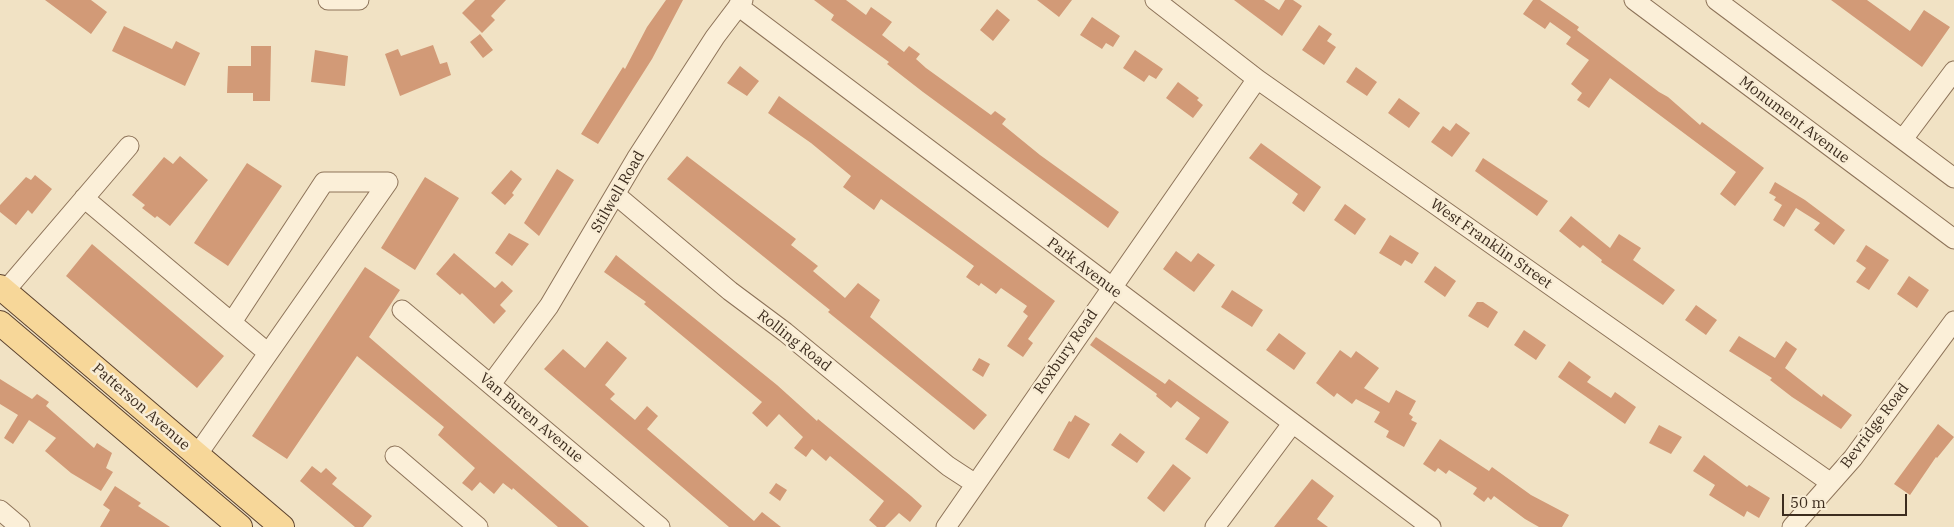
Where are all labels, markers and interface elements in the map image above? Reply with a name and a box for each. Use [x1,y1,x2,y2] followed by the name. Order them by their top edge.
[1735,73,1853,167] street label: Monument Avenue
[587,148,649,236] street label: Stilwell Road
[1427,195,1555,293] street label: West Franklin Street
[1043,234,1125,302] street label: Park Avenue
[753,306,835,376] street label: Rolling Road
[1030,306,1102,398] street label: Roxbury Road
[88,360,194,454] street label: Patterson Avenue
[475,369,587,467] street label: Van Buren Avenue
[1837,380,1913,472] street label: Bevridge Road
[1784,484,1909,516] scale bar
[1790,493,1826,512] text: 50 m

